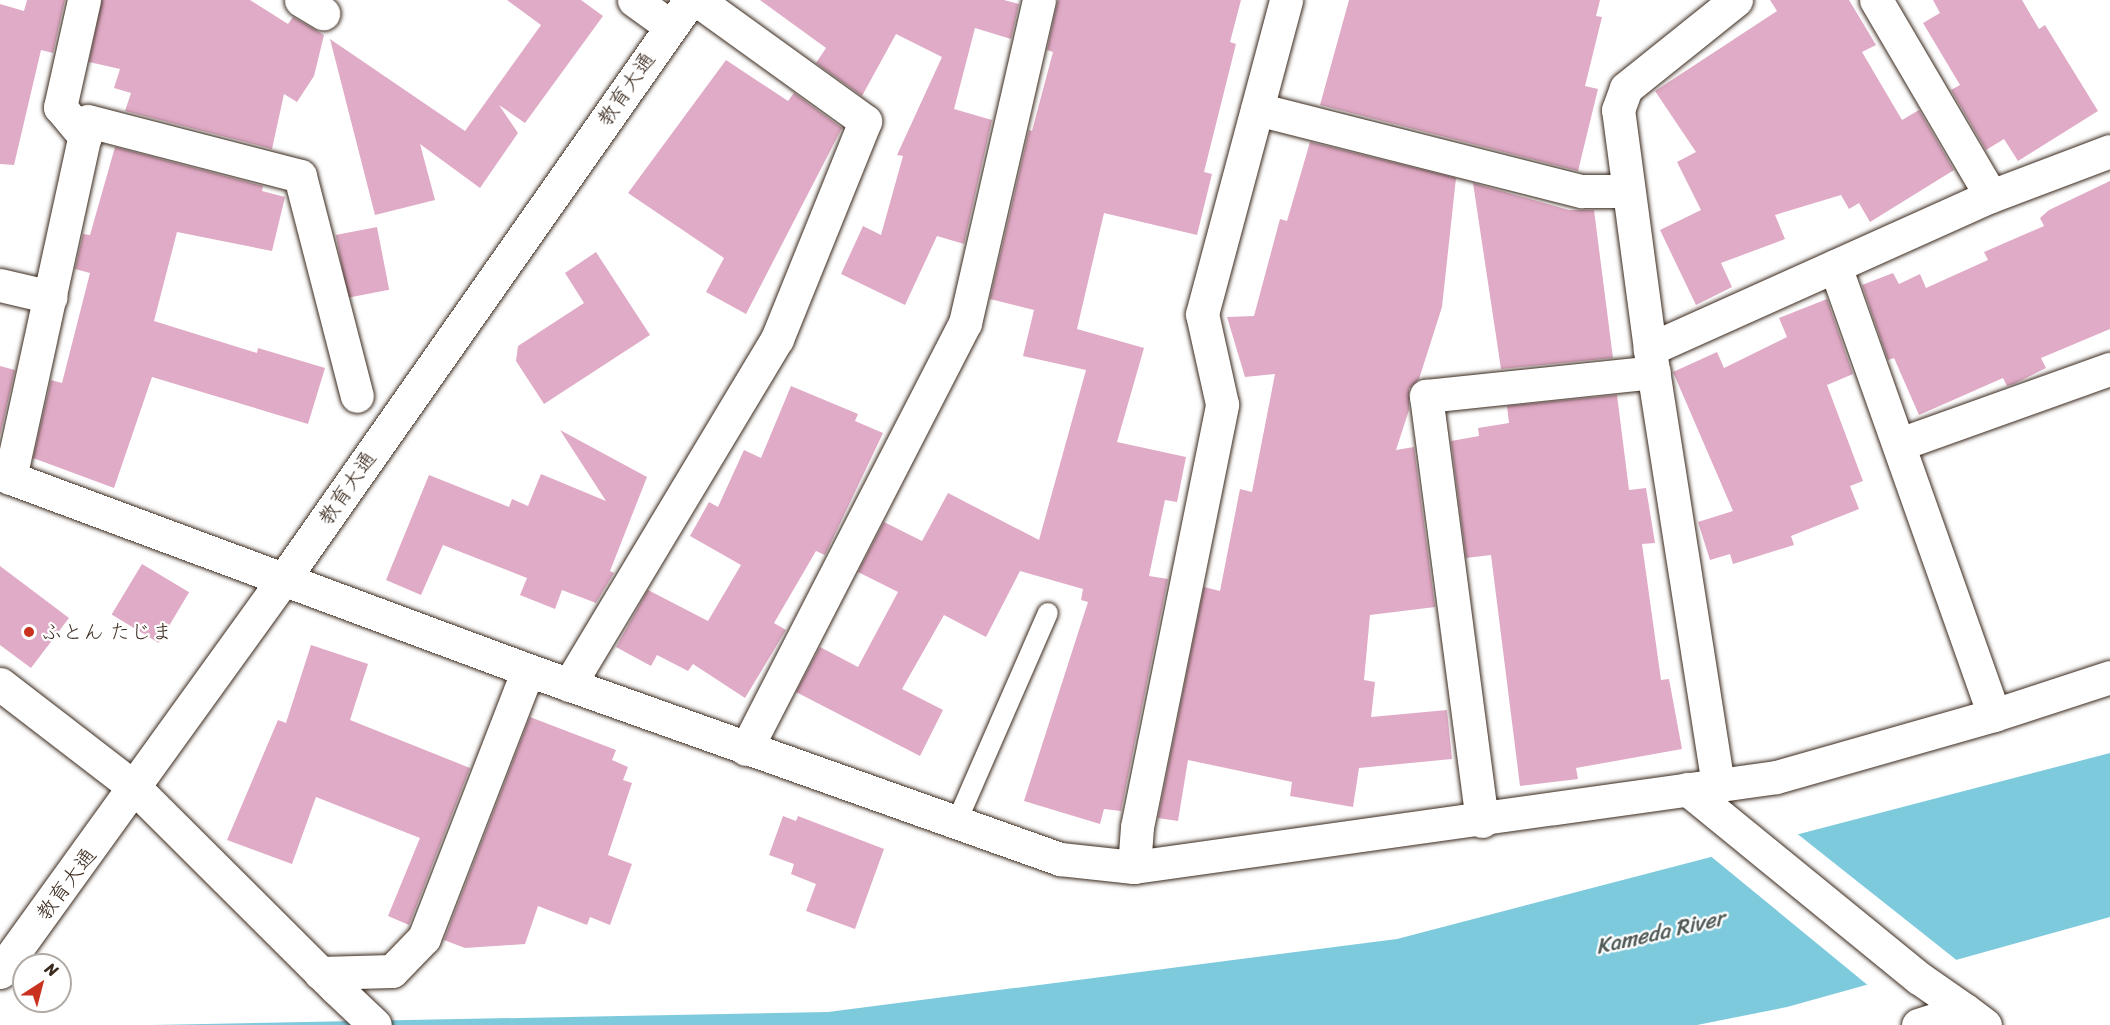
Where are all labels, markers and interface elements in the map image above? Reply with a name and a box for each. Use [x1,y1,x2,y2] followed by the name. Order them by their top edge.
[592,47,660,131] street label: 教育大通
[313,446,381,530] street label: 教育大通
[41,619,172,645] place label: ふとん たじま
[22,625,36,639] marker: ふとん たじま
[31,843,101,925] street label: 教育大通
[1593,904,1727,960] water label: Kameda River
[12,953,72,1013] north arrow
[39,955,65,985] text: N

